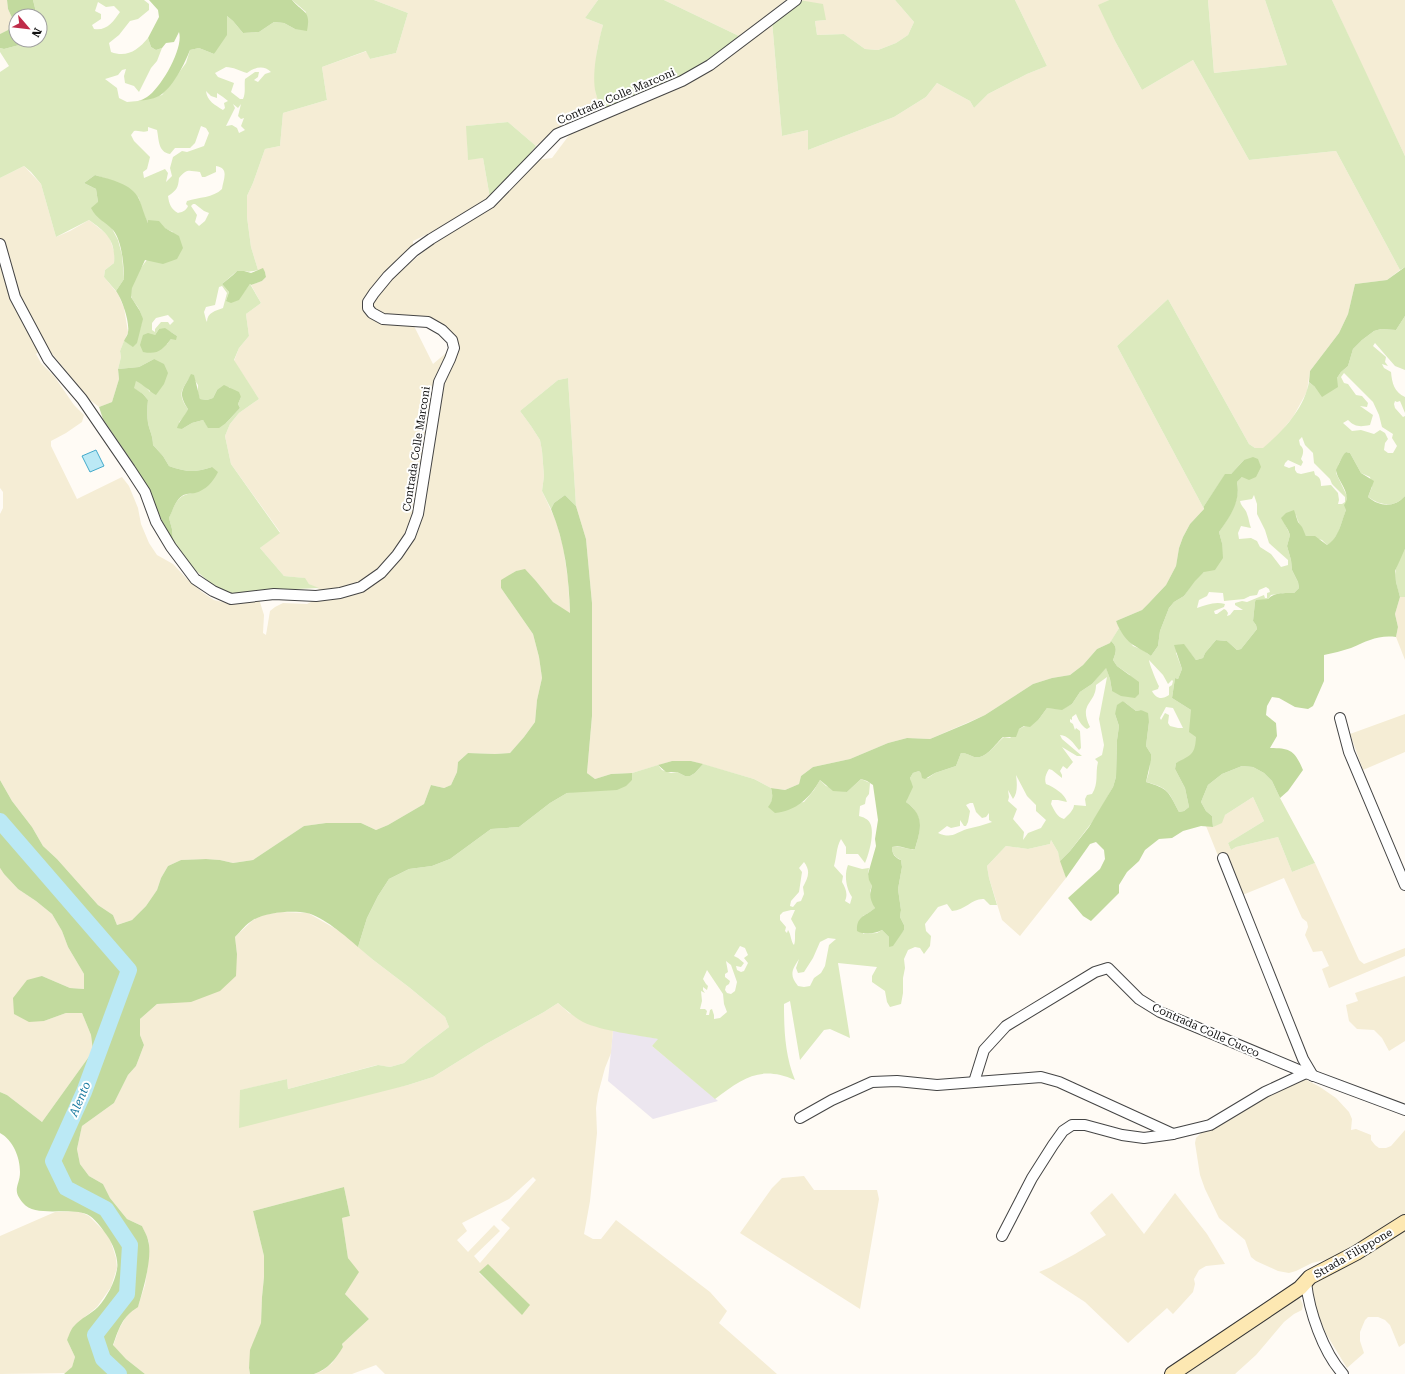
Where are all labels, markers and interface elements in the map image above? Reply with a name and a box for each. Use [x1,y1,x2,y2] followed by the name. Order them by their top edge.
[8,8,48,48] north arrow
[28,26,44,40] text: N
[555,66,677,127] street label: Contrada Colle Marconi
[400,385,433,513] street label: Contrada Colle Marconi
[1150,1001,1262,1060] street label: Contrada Colle Cucco
[66,1080,94,1119] water label: Alento
[1312,1226,1395,1281] street label: Strada Filippone

